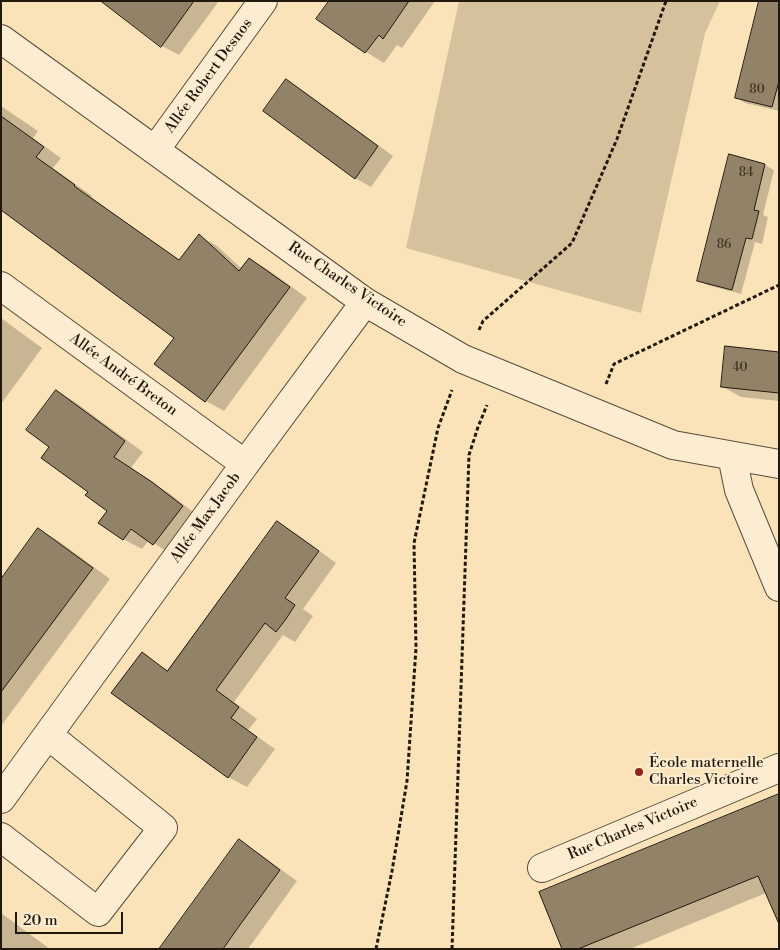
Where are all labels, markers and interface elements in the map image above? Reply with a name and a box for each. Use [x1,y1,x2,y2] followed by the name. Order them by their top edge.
[161,15,257,137] street label: Allée Robert Desnos
[749,83,765,97] house number: 80
[739,166,753,180] house number: 84
[717,238,731,252] house number: 86
[284,239,410,331] street label: Rue Charles Victoire
[65,330,181,420] street label: Allée André Breton
[732,361,748,375] house number: 40
[167,469,245,567] street label: Allée Max Jacob
[649,754,764,789] place label: École maternelle Charles Victoire
[633,766,645,778] marker: École maternelle Charles Victoire
[565,794,701,864] street label: Rue Charles Victoire
[18,902,125,934] scale bar
[23,911,58,930] text: 20 m

